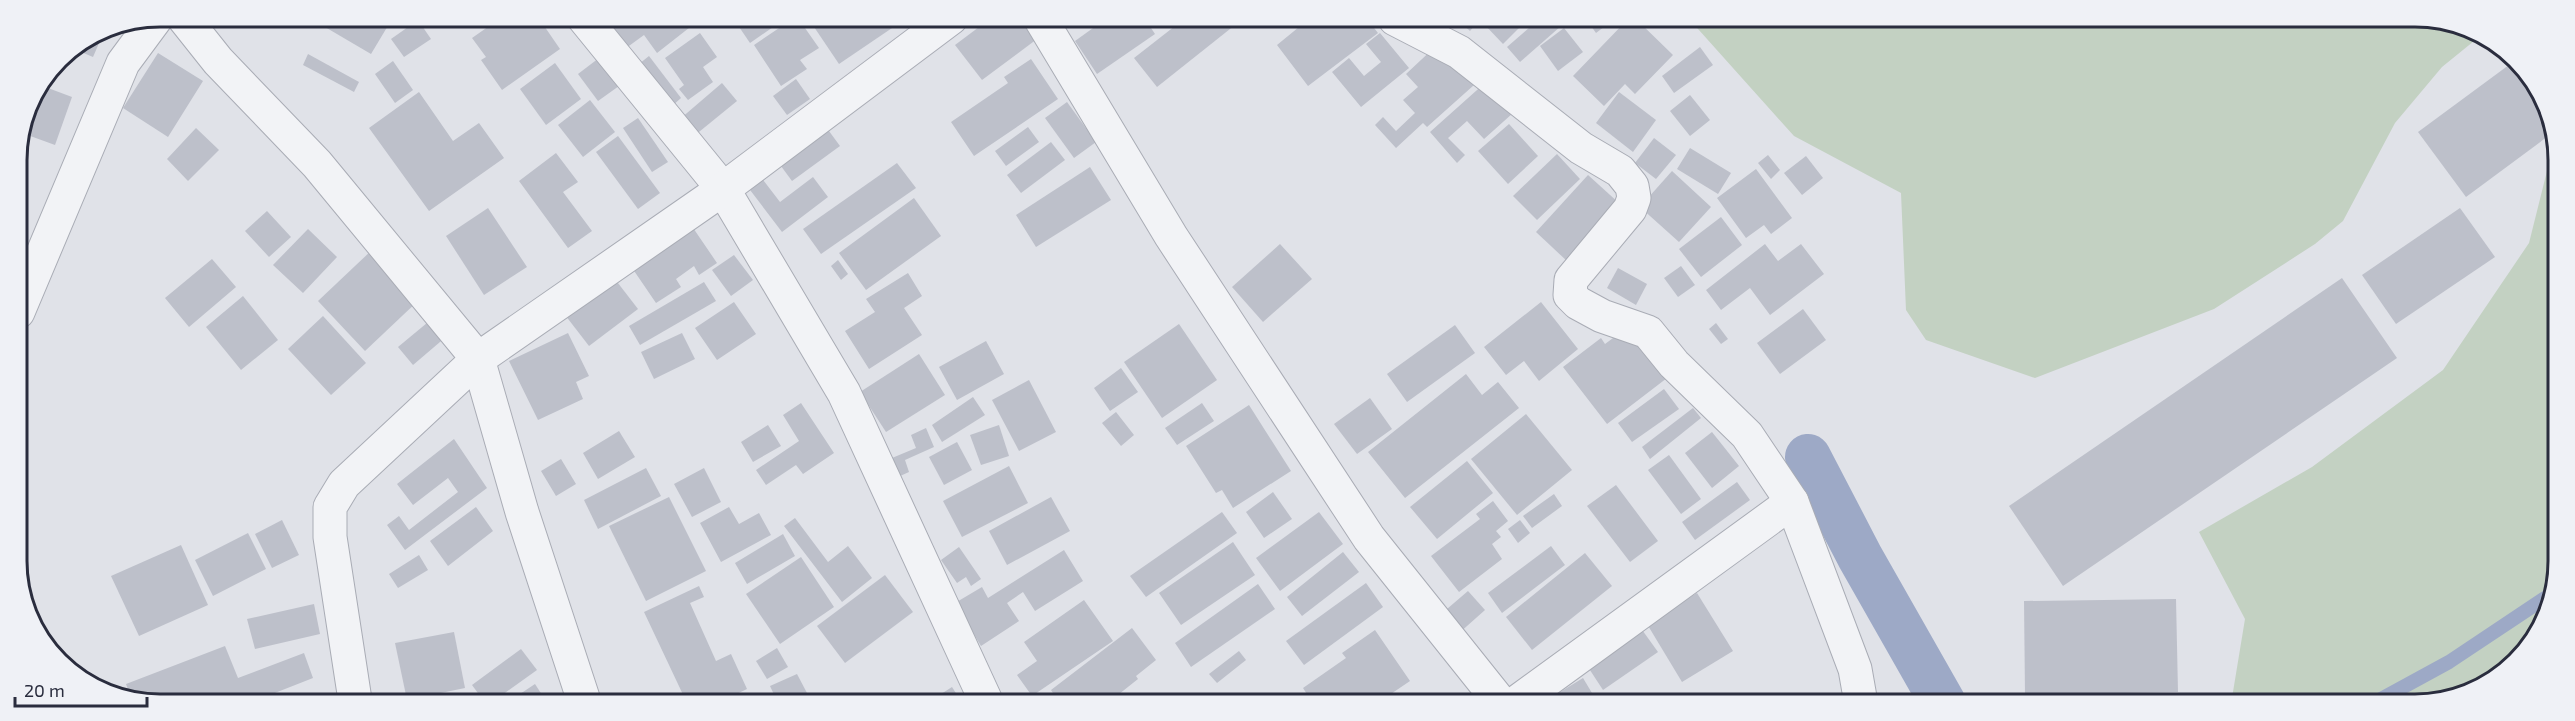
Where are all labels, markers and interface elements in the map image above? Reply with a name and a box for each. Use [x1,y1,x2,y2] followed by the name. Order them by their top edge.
[15,670,147,708] scale bar
[24,679,65,701] text: 20 m

